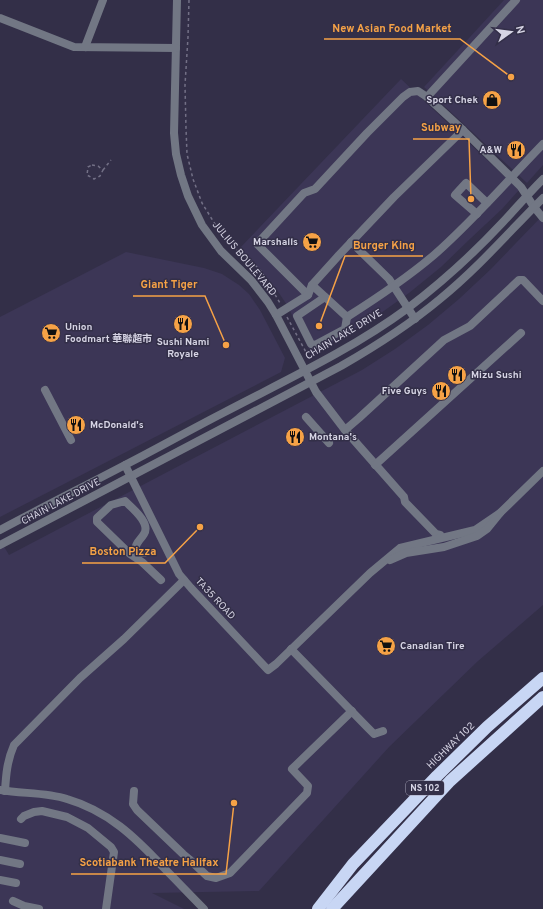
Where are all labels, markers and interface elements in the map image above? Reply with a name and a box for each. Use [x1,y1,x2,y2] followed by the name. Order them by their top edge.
[491,12,531,52] north arrow
[324,16,460,39] callout: New Asian Food Market
[332,22,452,36] text: New Asian Food Market
[512,24,527,35] text: N
[481,89,503,111] shop icon: Sport Chek
[426,94,478,107] place label: Sport Chek
[413,116,469,139] callout: Subway
[421,121,461,135] text: Subway
[505,139,527,161] restaurant icon: A&W
[480,144,503,157] place label: A&W
[209,219,279,299] street label: JULIUS BOULEVARD
[301,231,323,253] supermarket icon: Marshalls
[345,233,423,256] callout: Burger King
[253,236,298,249] place label: Marshalls
[353,239,415,253] text: Burger King
[133,273,205,296] callout: Giant Tiger
[141,278,198,292] text: Giant Tiger
[303,307,385,363] street label: CHAIN LAKE DRIVE
[172,313,194,335] restaurant icon: Sushi Nami Royale
[65,321,152,346] place label: Union Foodmart 華聯超市
[40,322,62,344] supermarket icon: Union Foodmart 華聯超市
[157,336,209,361] place label: Sushi Nami Royale
[446,364,468,386] restaurant icon: Mizu Sushi
[471,369,522,382] place label: Mizu Sushi
[430,380,452,402] restaurant icon: Five Guys
[382,385,427,398] place label: Five Guys
[65,414,87,436] restaurant icon: McDonald's
[90,419,144,432] place label: McDonald's
[284,426,306,448] restaurant icon: Montana's
[309,431,357,444] place label: Montana's
[19,476,103,528] street label: CHAIN LAKE DRIVE
[82,540,165,563] callout: Boston Pizza
[90,545,156,559] text: Boston Pizza
[192,575,238,623] street label: TA35 ROAD
[375,635,397,657] supermarket icon: Canadian Tire
[400,640,465,653] place label: Canadian Tire
[424,720,478,772] street label: HIGHWAY 102
[406,781,444,795] road number: NS 102
[71,851,226,874] callout: Scotiabank Theatre Halifax
[79,856,219,870] text: Scotiabank Theatre Halifax

